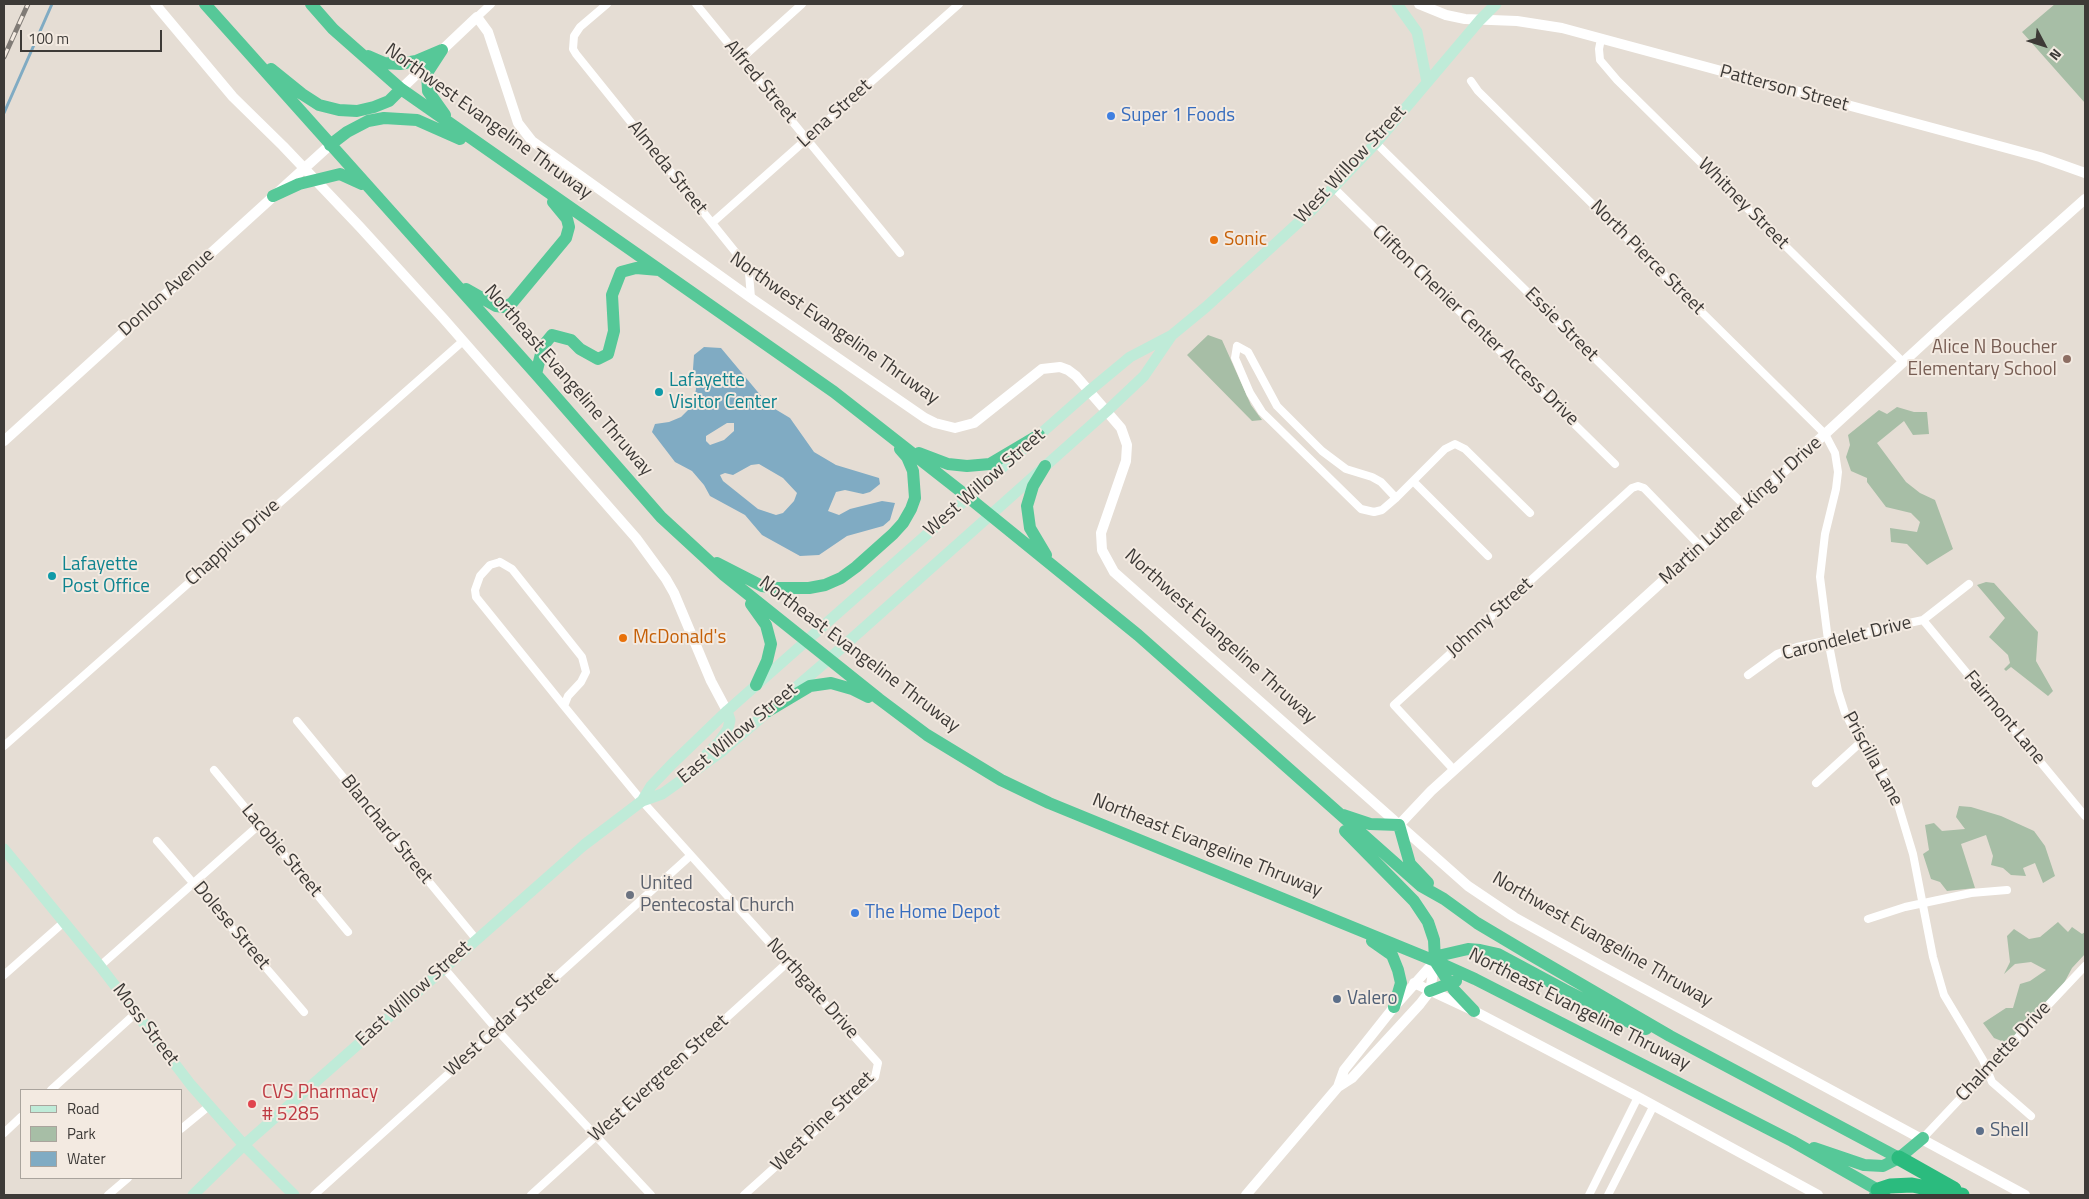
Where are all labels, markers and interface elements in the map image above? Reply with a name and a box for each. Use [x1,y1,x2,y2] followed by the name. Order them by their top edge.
[22,20,165,52] scale bar
[2019,20,2069,70] north arrow
[28,27,69,50] text: 100 m
[719,36,801,128] street label: Alfred Street
[380,39,596,205] street label: Northwest Evangeline Thruway
[2045,44,2067,65] text: N
[1717,61,1851,117] street label: Patterson Street
[793,75,877,153] street label: Lena Street
[1290,101,1412,229] street label: West Willow Street
[1121,105,1235,127] place label: Super 1 Foods
[1105,110,1117,122] marker: Super 1 Foods
[622,117,712,219] street label: Almeda Street
[1693,154,1793,254] street label: Whitney Street
[1585,196,1709,320] street label: North Pierce Street
[1367,221,1583,431] street label: Clifton Chenier Center Access Drive
[1224,229,1267,251] place label: Sonic
[1208,234,1220,246] marker: Sonic
[115,244,219,342] street label: Donlon Avenue
[725,248,943,410] street label: Northwest Evangeline Thruway
[479,281,657,481] street label: Northeast Evangeline Thruway
[1519,283,1603,367] street label: Essie Street
[1908,337,2057,381] place label: Alice N Boucher Elementary School
[2061,353,2073,365] marker: Alice N Boucher Elementary School
[669,370,777,414] place label: Lafayette Visitor Center
[653,386,665,398] marker: Lafayette Visitor Center
[920,424,1050,542] street label: West Willow Street
[1655,432,1827,590] street label: Martin Luther King Jr Drive
[181,495,285,591] street label: Chappius Drive
[1119,545,1321,729] street label: Northwest Evangeline Thruway
[62,554,150,598] place label: Lafayette Post Office
[46,570,58,582] marker: Lafayette Post Office
[754,572,964,738] street label: Northeast Evangeline Thruway
[1442,573,1538,663] street label: Johnny Street
[1780,612,1914,666] street label: Carondelet Drive
[633,627,726,649] place label: McDonald's
[617,632,629,644] marker: McDonald's
[1958,667,2050,769] street label: Fairmont Lane
[674,679,802,789] street label: East Willow Street
[1837,708,1907,810] street label: Priscilla Lane
[335,771,437,889] street label: Blanchard Street
[1089,789,1325,903] street label: Northeast Evangeline Thruway
[236,800,326,902] street label: Lacobie Street
[1488,867,1716,1013] street label: Northwest Evangeline Thruway
[640,873,794,917] place label: United Pentecostal Church
[188,877,274,975] street label: Dolese Street
[624,889,636,901] marker: United Pentecostal Church
[865,902,1000,924] place label: The Home Depot
[849,907,861,919] marker: The Home Depot
[761,934,863,1044] street label: Northgate Drive
[352,936,476,1052] street label: East Willow Street
[1464,944,1694,1076] street label: Northeast Evangeline Thruway
[441,968,563,1082] street label: West Cedar Street
[107,980,183,1070] street label: Moss Street
[1347,988,1397,1010] place label: Valero
[1331,993,1343,1005] marker: Valero
[1952,997,2056,1107] street label: Chalmette Drive
[585,1010,733,1148] street label: West Evergreen Street
[767,1067,879,1177] street label: West Pine Street
[262,1082,378,1126] place label: CVS Pharmacy # 5285
[20,1089,182,1179] legend
[67,1097,99,1120] text: Road
[246,1098,258,1110] marker: CVS Pharmacy # 5285
[1990,1120,2029,1142] place label: Shell
[67,1122,96,1145] text: Park
[1974,1125,1986,1137] marker: Shell
[67,1147,106,1170] text: Water

